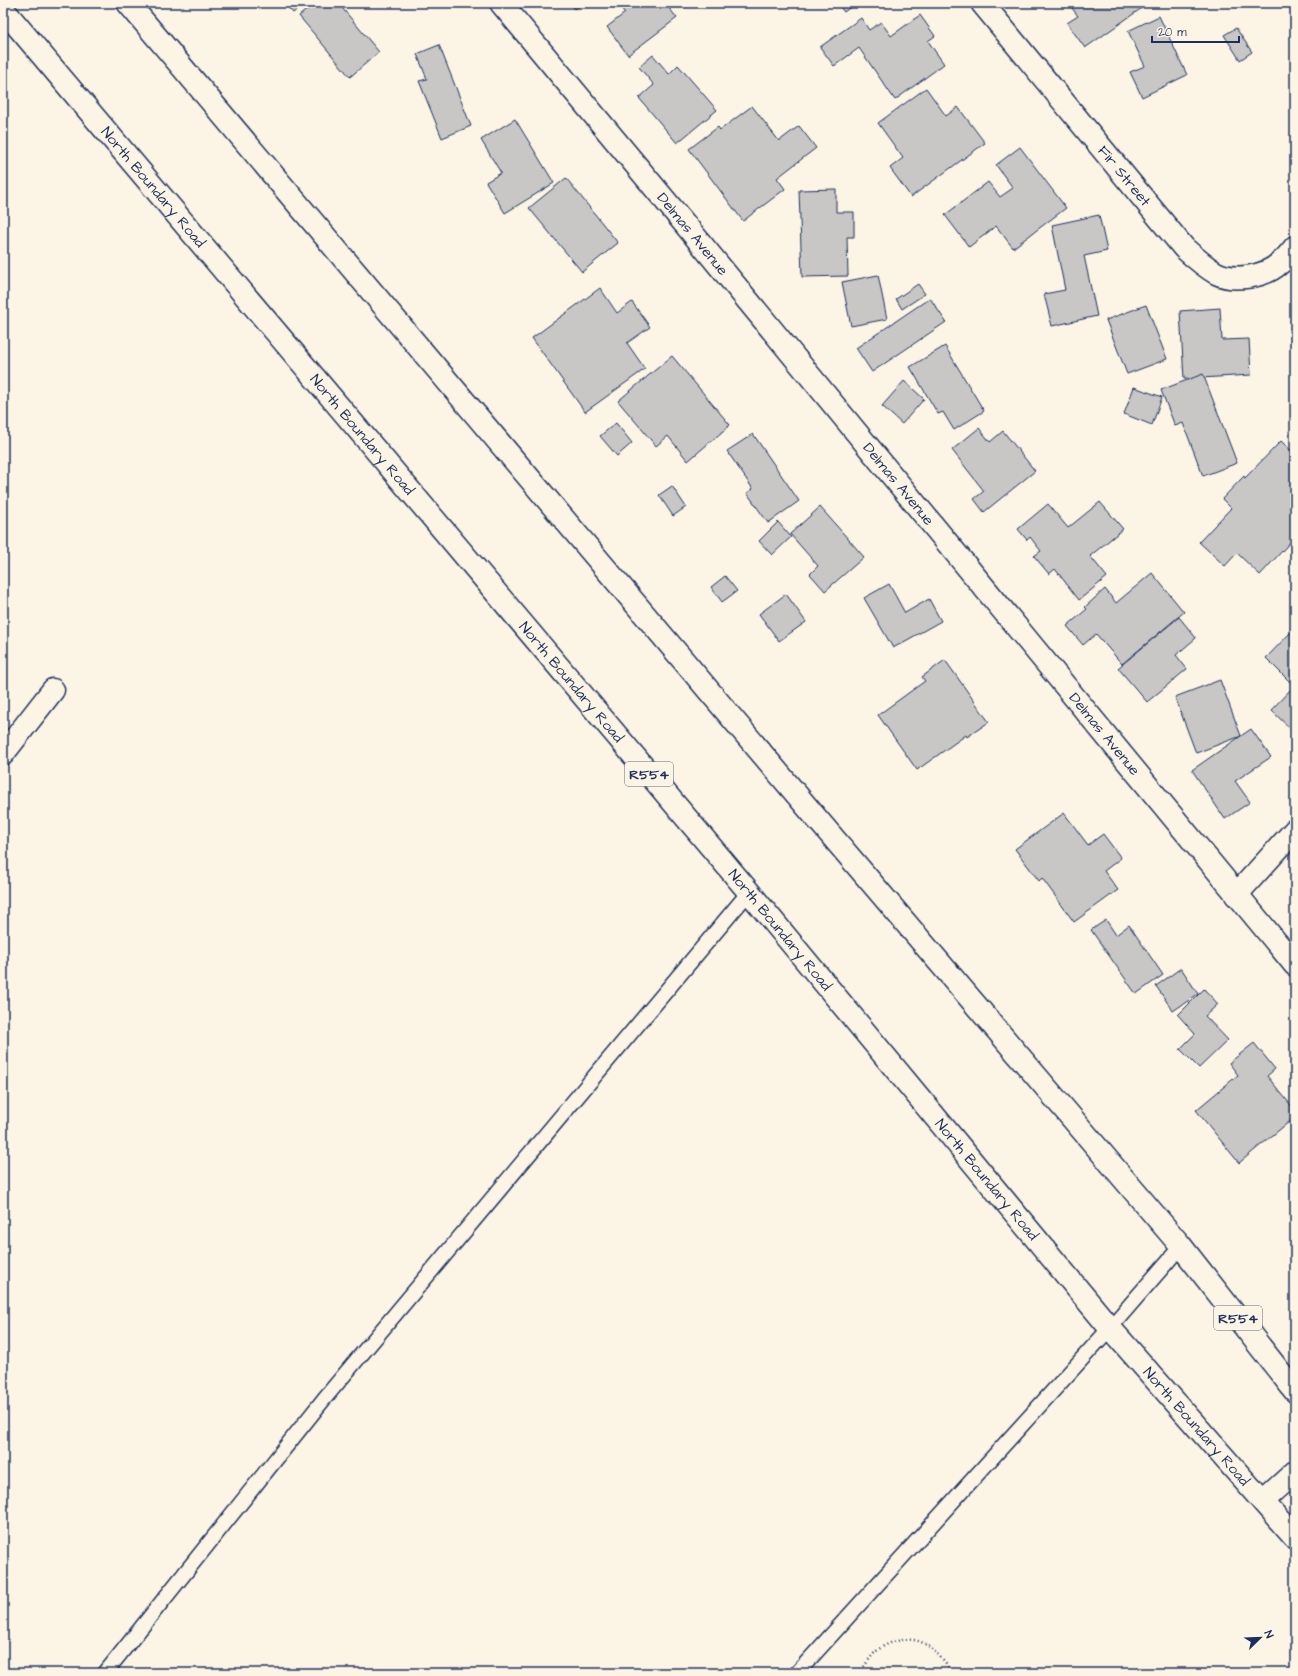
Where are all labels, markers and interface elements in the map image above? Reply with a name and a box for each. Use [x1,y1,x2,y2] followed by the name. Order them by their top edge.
[1152,18,1239,44] scale bar
[1158,24,1187,41] text: 20 m
[96,122,210,252] street label: North Boundary Road
[1093,141,1156,211] street label: Fir Street
[652,188,733,280] street label: Delmas Avenue
[305,370,419,500] street label: North Boundary Road
[858,438,939,530] street label: Delmas Avenue
[514,617,629,747] street label: North Boundary Road
[1064,688,1145,780] street label: Delmas Avenue
[625,762,673,786] road number: R554
[723,865,837,996] street label: North Boundary Road
[930,1114,1043,1245] street label: North Boundary Road
[1214,1306,1262,1330] road number: R554
[1138,1363,1255,1491] street label: North Boundary Road
[1240,1618,1280,1658] north arrow
[1260,1628,1277,1640] text: N

